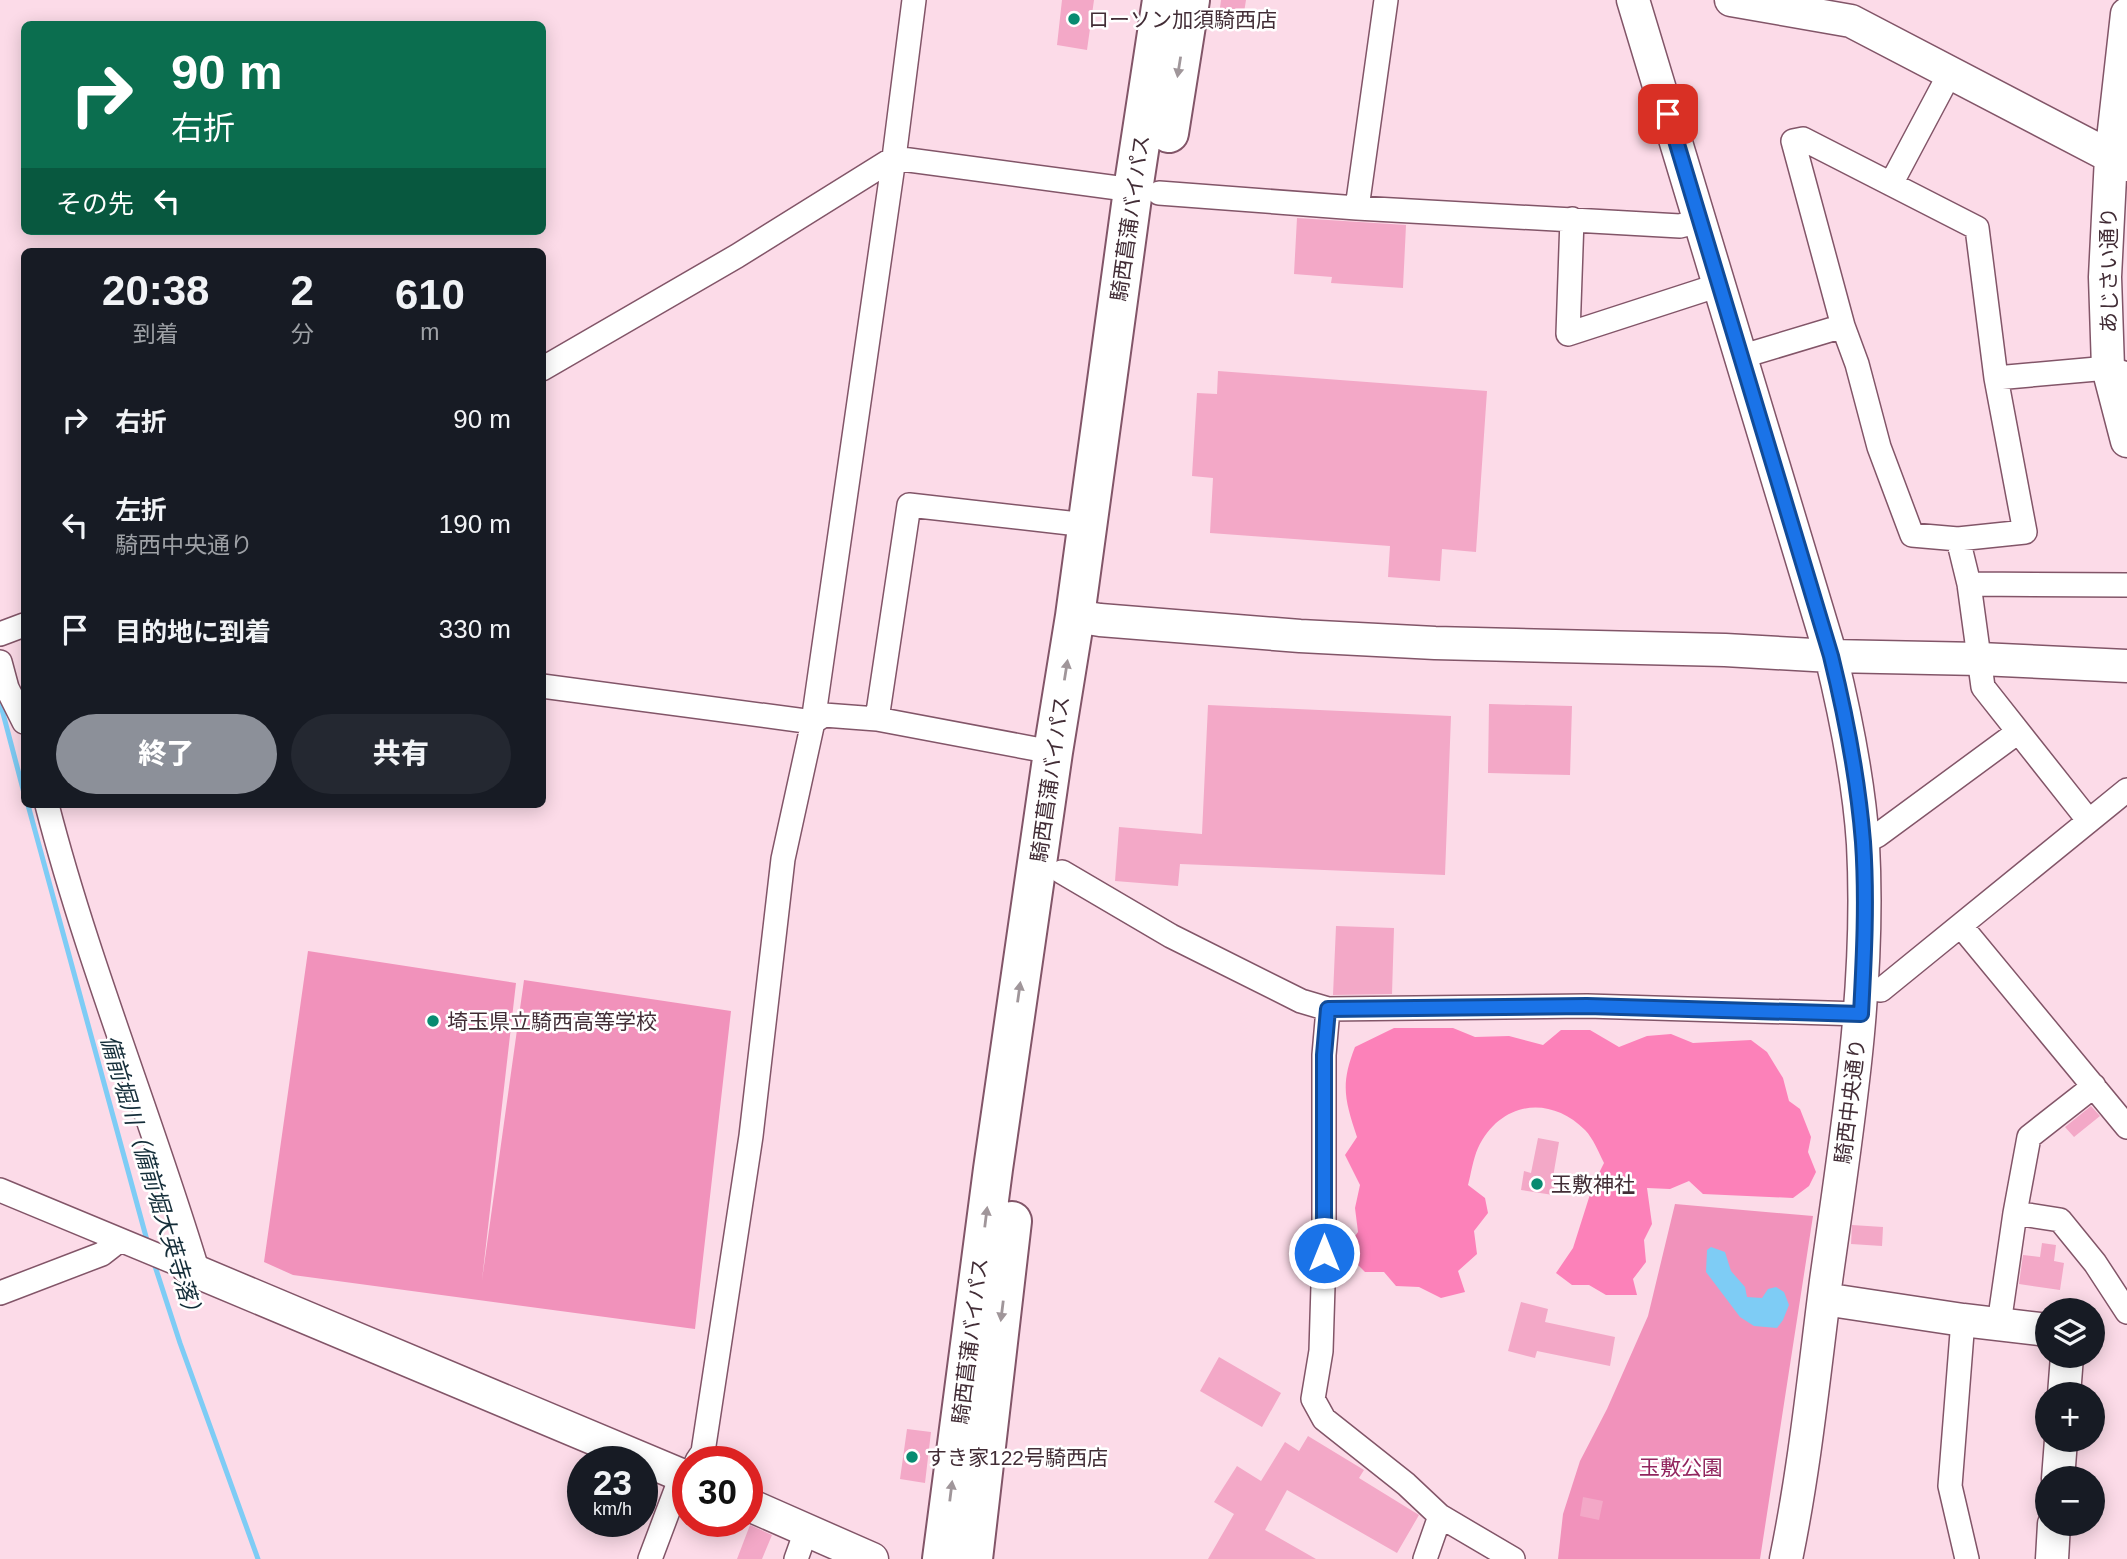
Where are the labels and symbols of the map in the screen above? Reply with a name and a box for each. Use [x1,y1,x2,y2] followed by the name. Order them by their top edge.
[1088,8,1277,31] place label: ローソン加須騎西店
[1066,11,1082,27] marker: ローソン加須騎西店
[1173,56,1184,78] one-way arrow
[1638,84,1698,144] pin
[1107,133,1153,303] street label: 騎西菖蒲バイパス
[2097,207,2120,333] street label: あじさい通り
[1061,659,1072,681] one-way arrow
[1027,694,1073,864] street label: 騎西菖蒲バイパス
[1014,981,1025,1003] one-way arrow
[447,1010,657,1033] place label: 埼玉県立騎西高等学校
[425,1013,441,1029] marker: 埼玉県立騎西高等学校
[96,1032,208,1326] water label: 備前堀川（備前堀大英寺落）
[1831,1037,1869,1165] street label: 騎西中央通り
[1551,1173,1635,1196] place label: 玉敷神社
[1529,1176,1545,1192] marker: 玉敷神社
[981,1206,992,1228] one-way arrow
[1287,1216,1361,1290] position arrow
[948,1256,992,1426] street label: 騎西菖蒲バイパス
[996,1300,1007,1322] one-way arrow
[672,1446,763,1537] speed limit sign: 30
[926,1446,1108,1469] place label: すき家122号騎西店
[904,1449,920,1465] marker: すき家122号騎西店
[1639,1456,1723,1479] park label: 玉敷公園
[946,1480,957,1502] one-way arrow

